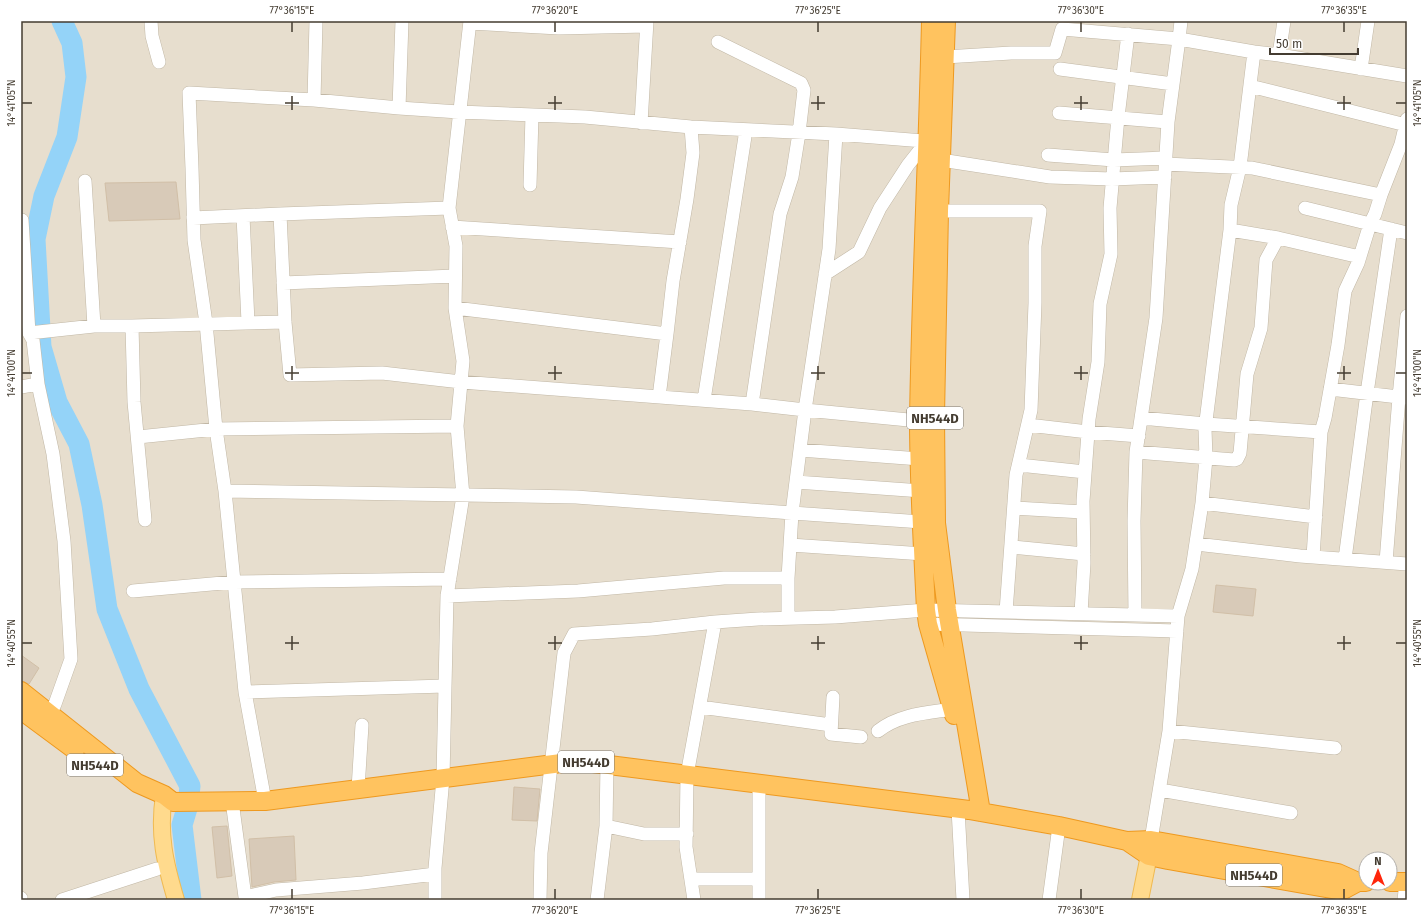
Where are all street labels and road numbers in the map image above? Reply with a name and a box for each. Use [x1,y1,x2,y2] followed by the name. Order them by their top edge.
[907,407,963,429] road number: NH544D
[558,751,614,773] road number: NH544D
[67,754,123,776] road number: NH544D
[1226,864,1282,886] road number: NH544D

